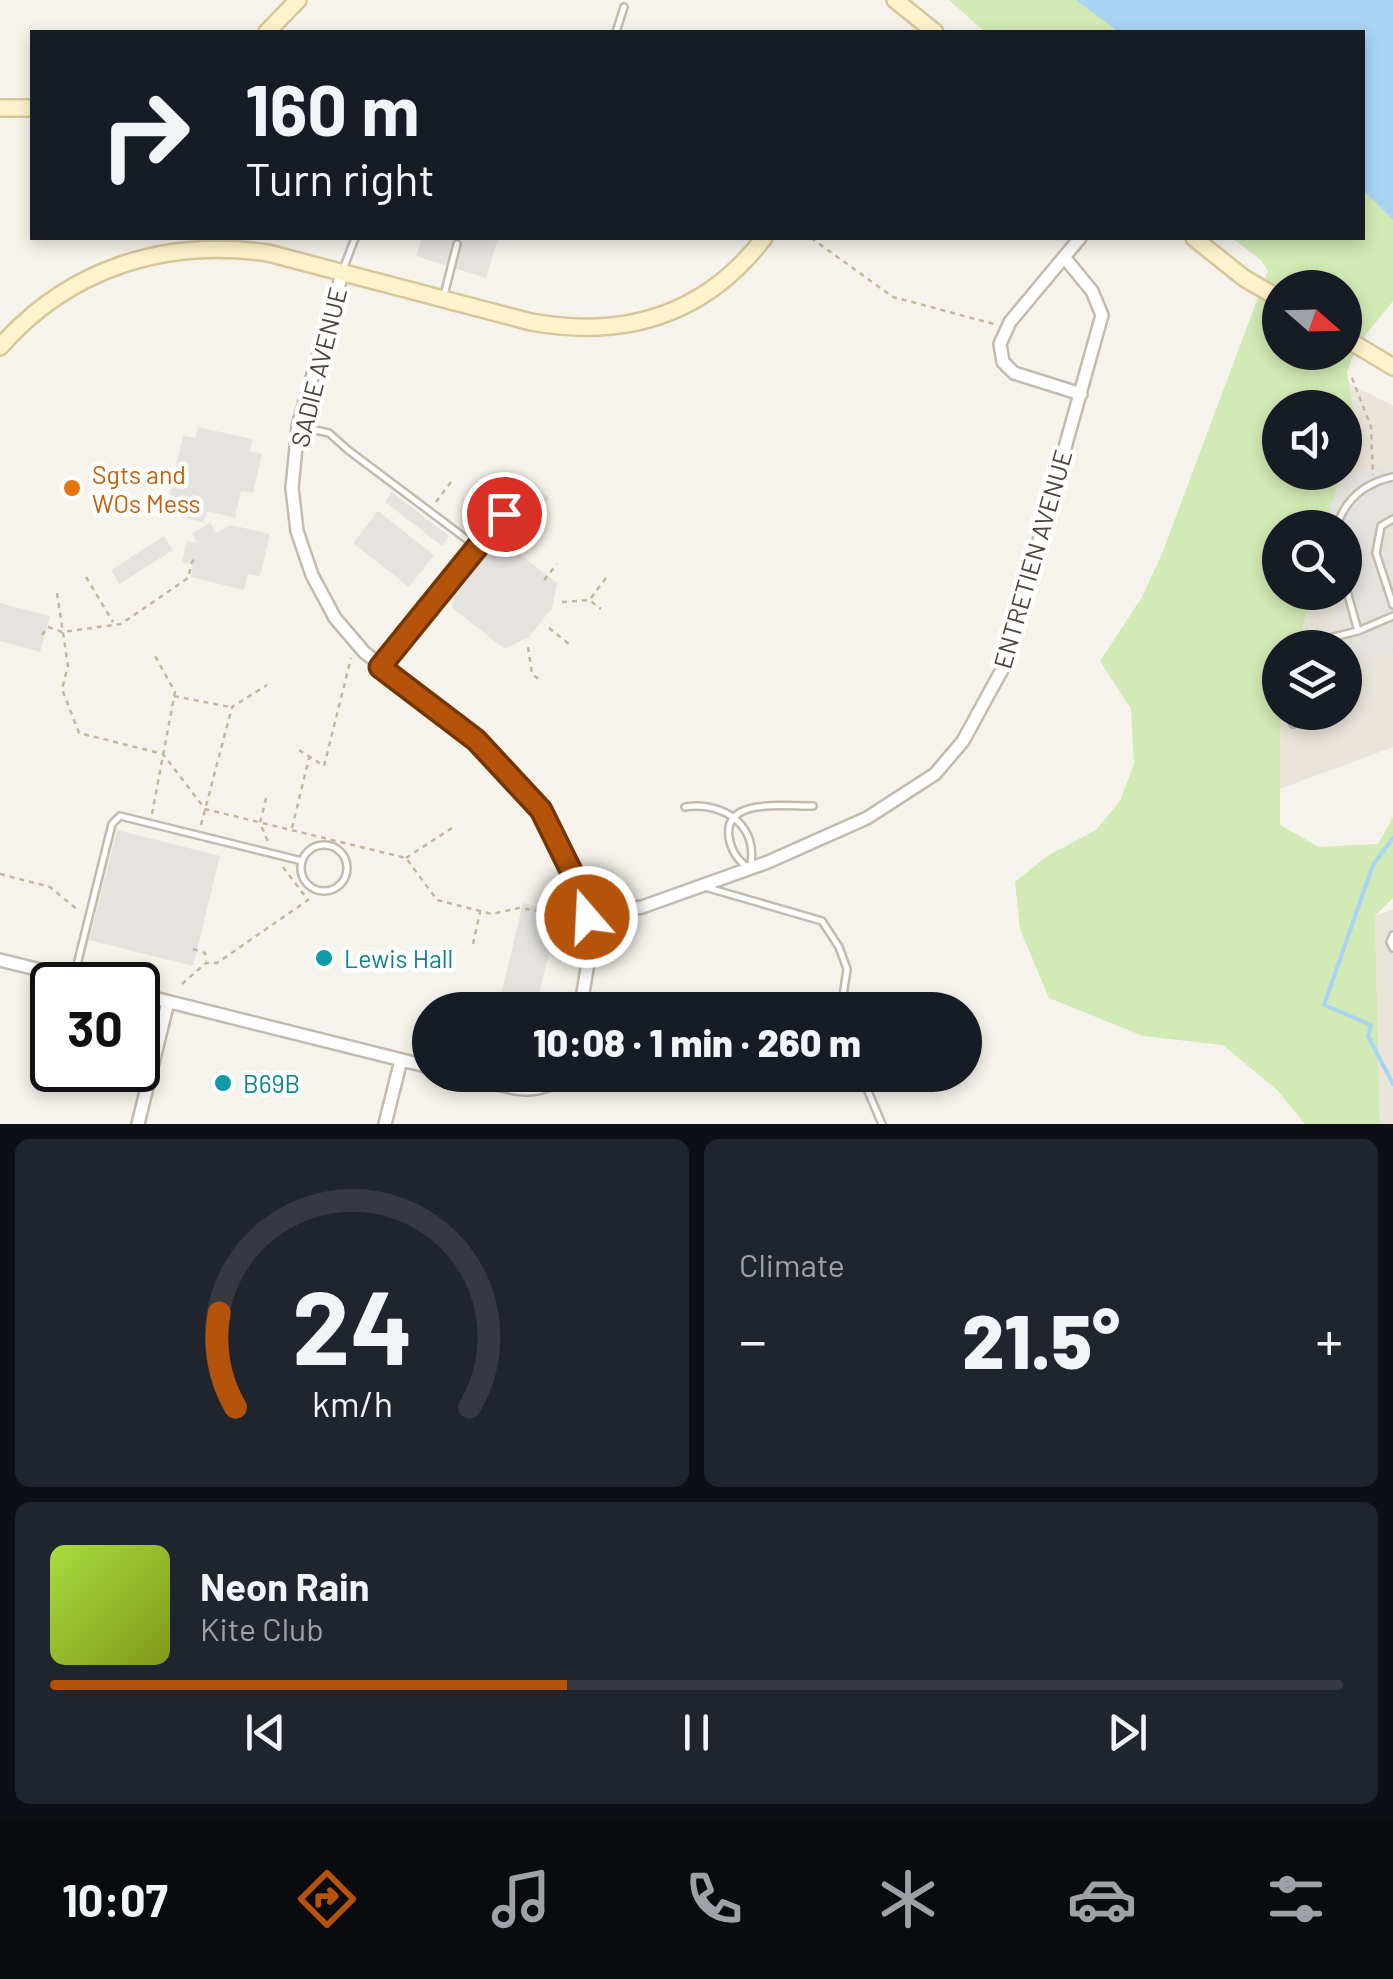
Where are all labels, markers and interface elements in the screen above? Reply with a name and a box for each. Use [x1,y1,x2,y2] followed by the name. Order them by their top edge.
[245,66,420,150] text: 160 m
[80,70,210,200] icon: right
[245,151,435,205] text: Turn right
[1262,270,1362,370] north arrow
[1262,270,1362,730] map controls
[284,284,352,450] street label: SADIE AVENUE
[1262,390,1362,490] button: sound
[986,446,1078,672] street label: ENTRETIEN AVENUE
[92,459,201,518] place label: Sgts and WOs Mess
[462,472,547,557] pin
[61,477,83,499] marker: Sgts and WOs Mess
[477,487,532,542] icon: arrive
[1262,510,1362,610] button: search
[1262,630,1362,730] button: layers
[535,865,639,969] position arrow
[344,943,453,973] place label: Lewis Hall
[313,947,335,969] marker: Lewis Hall
[30,962,160,1092] speed limit sign: 30
[533,1019,861,1065] text: 10:08 · 1 min · 260 m
[243,1068,300,1098] place label: B69B
[212,1072,234,1094] marker: B69B
[739,1245,845,1283] text: Climate
[291,1261,413,1386] text: 24
[962,1294,1120,1384] text: 21.5°
[739,1306,767,1372] text: −
[1315,1306,1343,1372] text: +
[312,1381,392,1424] text: km/h
[200,1563,369,1609] text: Neon Rain
[200,1609,324,1647] text: Kite Club
[238,1705,293,1760] icon: previous
[669,1705,724,1760] icon: pause
[1100,1705,1155,1760] icon: next
[292,1864,362,1934] icon: directions
[486,1864,556,1934] icon: music
[679,1864,749,1934] icon: phone
[873,1864,943,1934] icon: climate
[1067,1864,1137,1934] icon: car
[1261,1864,1331,1934] icon: filters
[62,1872,168,1926] text: 10:07

